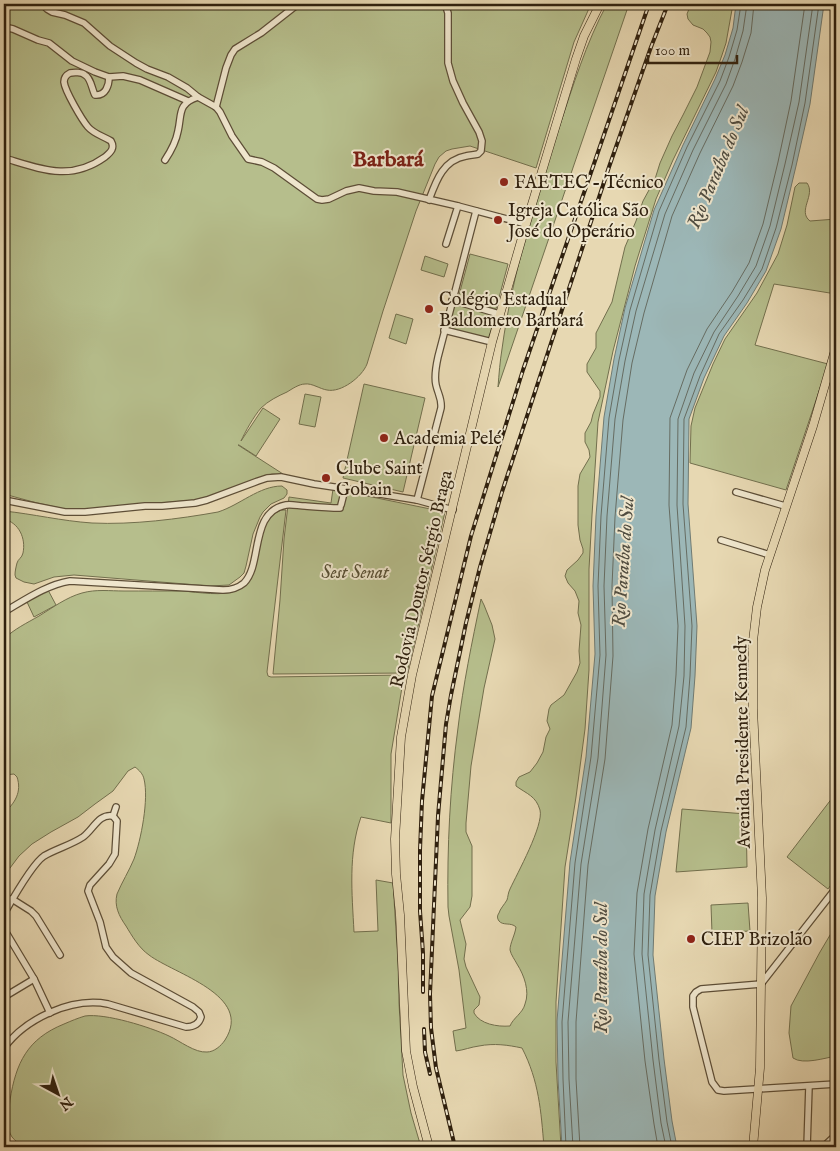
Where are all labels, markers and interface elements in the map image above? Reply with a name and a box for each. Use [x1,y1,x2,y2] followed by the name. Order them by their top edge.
[648,32,736,64] scale bar
[655,41,691,60] text: 100 m
[682,102,756,232] water label: Rio Paraíba do Sul
[353,146,424,174] district label: Barbará
[514,172,664,195] place label: FAETEC - Técnico
[498,176,510,188] marker: FAETEC - Técnico
[506,200,649,244] place label: Igreja Católica São José do Operário
[492,214,504,226] marker: Igreja Católica São José do Operário
[439,289,584,333] place label: Colégio Estadual Baldomero Barbará
[423,303,435,315] marker: Colégio Estadual Baldomero Barbará
[393,428,502,451] place label: Academia Pelé
[378,432,390,444] marker: Academia Pelé
[336,458,422,502] place label: Clube Saint Gobain
[386,468,459,690] street label: Rodovia Doutor Sérgio Braga
[320,472,332,484] marker: Clube Saint Gobain
[607,495,641,628] water label: Rio Paraíba do Sul
[321,562,390,585] park label: Sest Senat
[730,635,757,850] street label: Avenida Presidente Kennedy
[590,901,614,1033] water label: Rio Paraíba do Sul
[701,929,812,952] place label: CIEP Brizolão
[685,933,697,945] marker: CIEP Brizolão
[32,1068,82,1118] north arrow
[55,1092,77,1114] text: N

